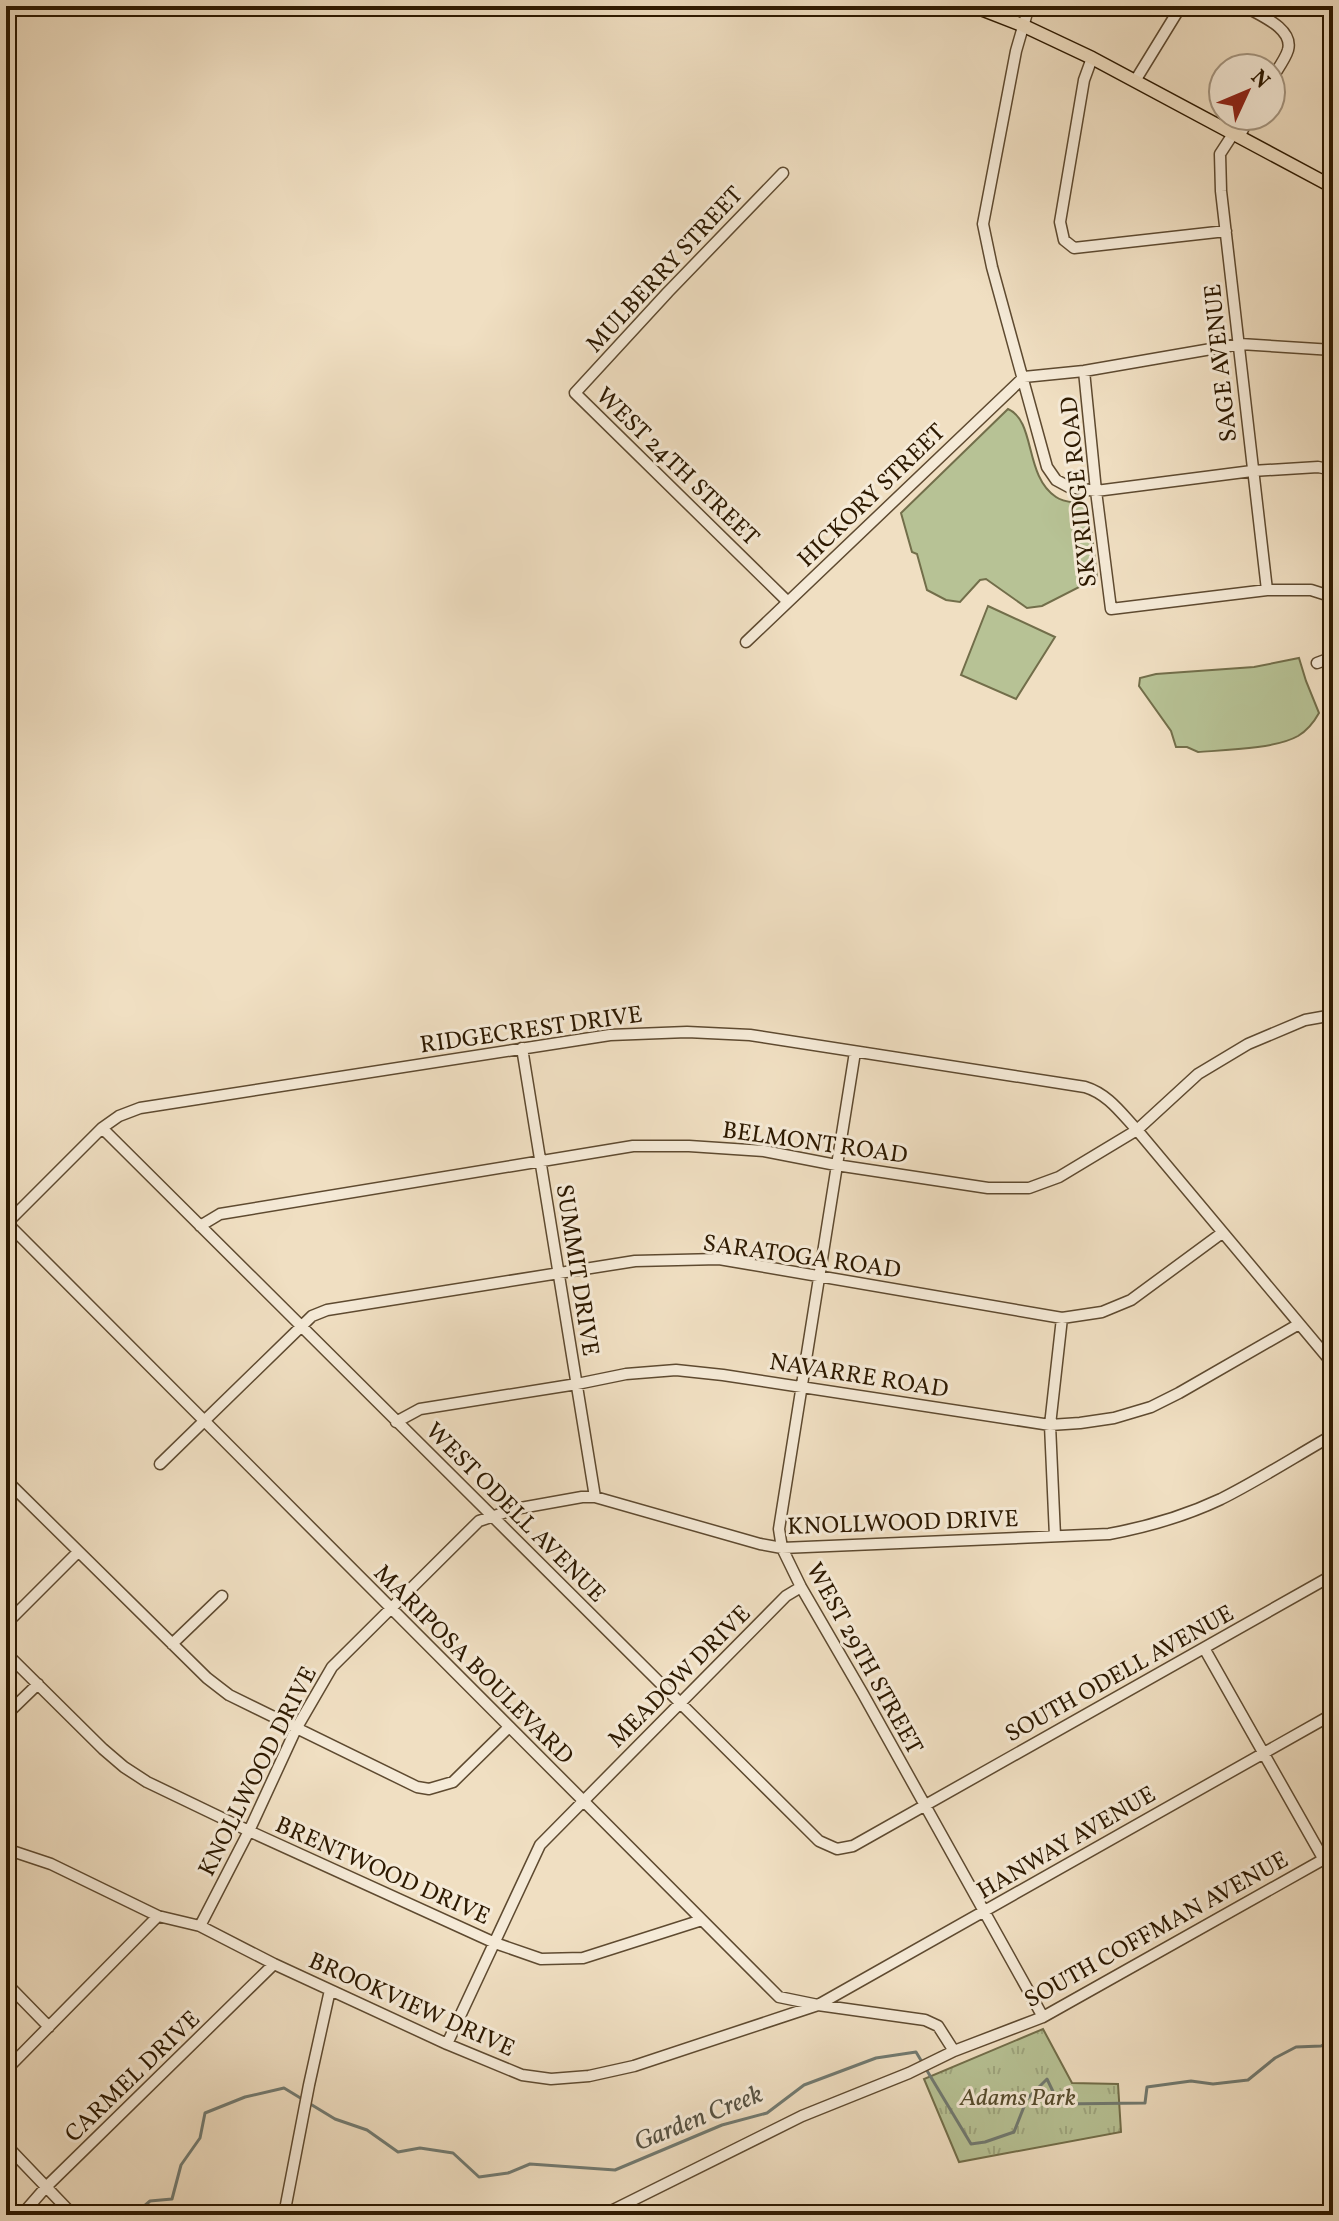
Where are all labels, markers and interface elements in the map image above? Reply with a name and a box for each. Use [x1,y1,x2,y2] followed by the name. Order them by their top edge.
[1207,52,1287,132] north arrow
[1243,63,1276,96] text: N
[579,180,752,361] street label: MULBERRY STREET
[1197,282,1247,444] street label: SAGE AVENUE
[587,380,766,555] street label: WEST 24TH STREET
[1053,395,1107,589] street label: SKYRIDGE ROAD
[791,417,954,576] street label: HICKORY STREET
[418,999,645,1063] street label: RIDGECREST DRIVE
[720,1114,909,1174] street label: BELMONT ROAD
[546,1182,606,1359] street label: SUMMIT DRIVE
[701,1227,903,1289] street label: SARATOGA ROAD
[767,1346,951,1408] street label: NAVARRE ROAD
[417,1416,612,1611] street label: WEST ODELL AVENUE
[787,1503,1019,1545] street label: KNOLLWOOD DRIVE
[796,1557,930,1761] street label: WEST 29TH STREET
[365,1558,580,1773] street label: MARIPOSA BOULEVARD
[601,1598,759,1756] street label: MEADOW DRIVE
[999,1598,1241,1752] street label: SOUTH ODELL AVENUE
[191,1661,326,1883] street label: KNOLLWOOD DRIVE
[971,1779,1163,1909] street label: HANWAY AVENUE
[269,1809,495,1935] street label: BRENTWOOD DRIVE
[1019,1844,1295,2018] street label: SOUTH COFFMAN AVENUE
[303,1945,520,2067] street label: BROOKVIEW DRIVE
[58,2004,209,2151] street label: CARMEL DRIVE
[629,2077,769,2161] water label: Garden Creek
[959,2082,1076,2116] park label: Adams Park

